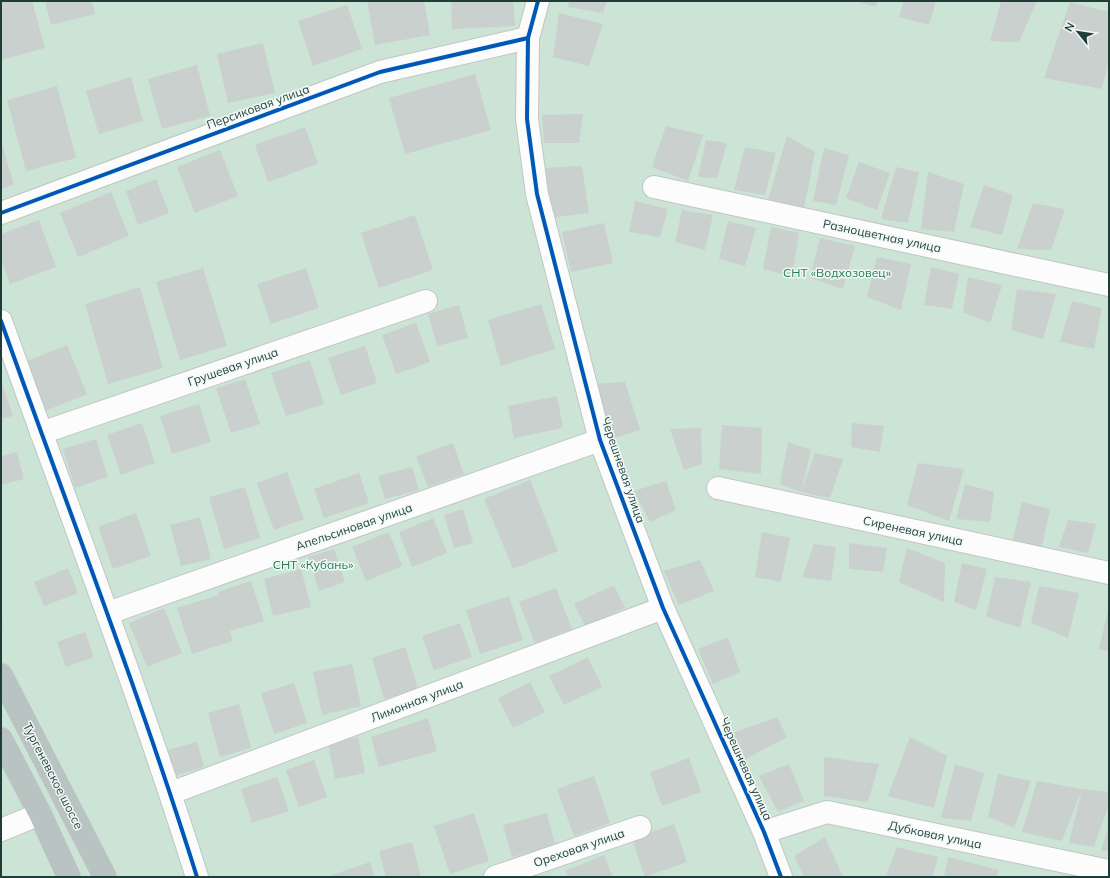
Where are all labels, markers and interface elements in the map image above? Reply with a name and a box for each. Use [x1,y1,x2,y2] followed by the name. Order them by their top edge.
[1058,12,1098,52] north arrow
[1061,20,1077,34] text: N
[204,81,311,132] street label: Персиковая улица
[822,216,943,255] street label: Разноцветная улица
[783,265,892,280] park label: СНТ «Водхозовец»
[186,344,280,389] street label: Грушевая улица
[598,415,649,525] street label: Черешневая улица
[294,500,414,554] street label: Апельсиновая улица
[862,513,964,548] street label: Сиреневая улица
[273,557,354,572] park label: СНТ «Кубань»
[369,676,465,725] street label: Лимонная улица
[717,715,776,823] street label: Черешневая улица
[20,720,87,832] street label: Тургеневское шоссе
[887,817,983,852] street label: Дубковая улица
[531,825,626,870] street label: Ореховая улица

